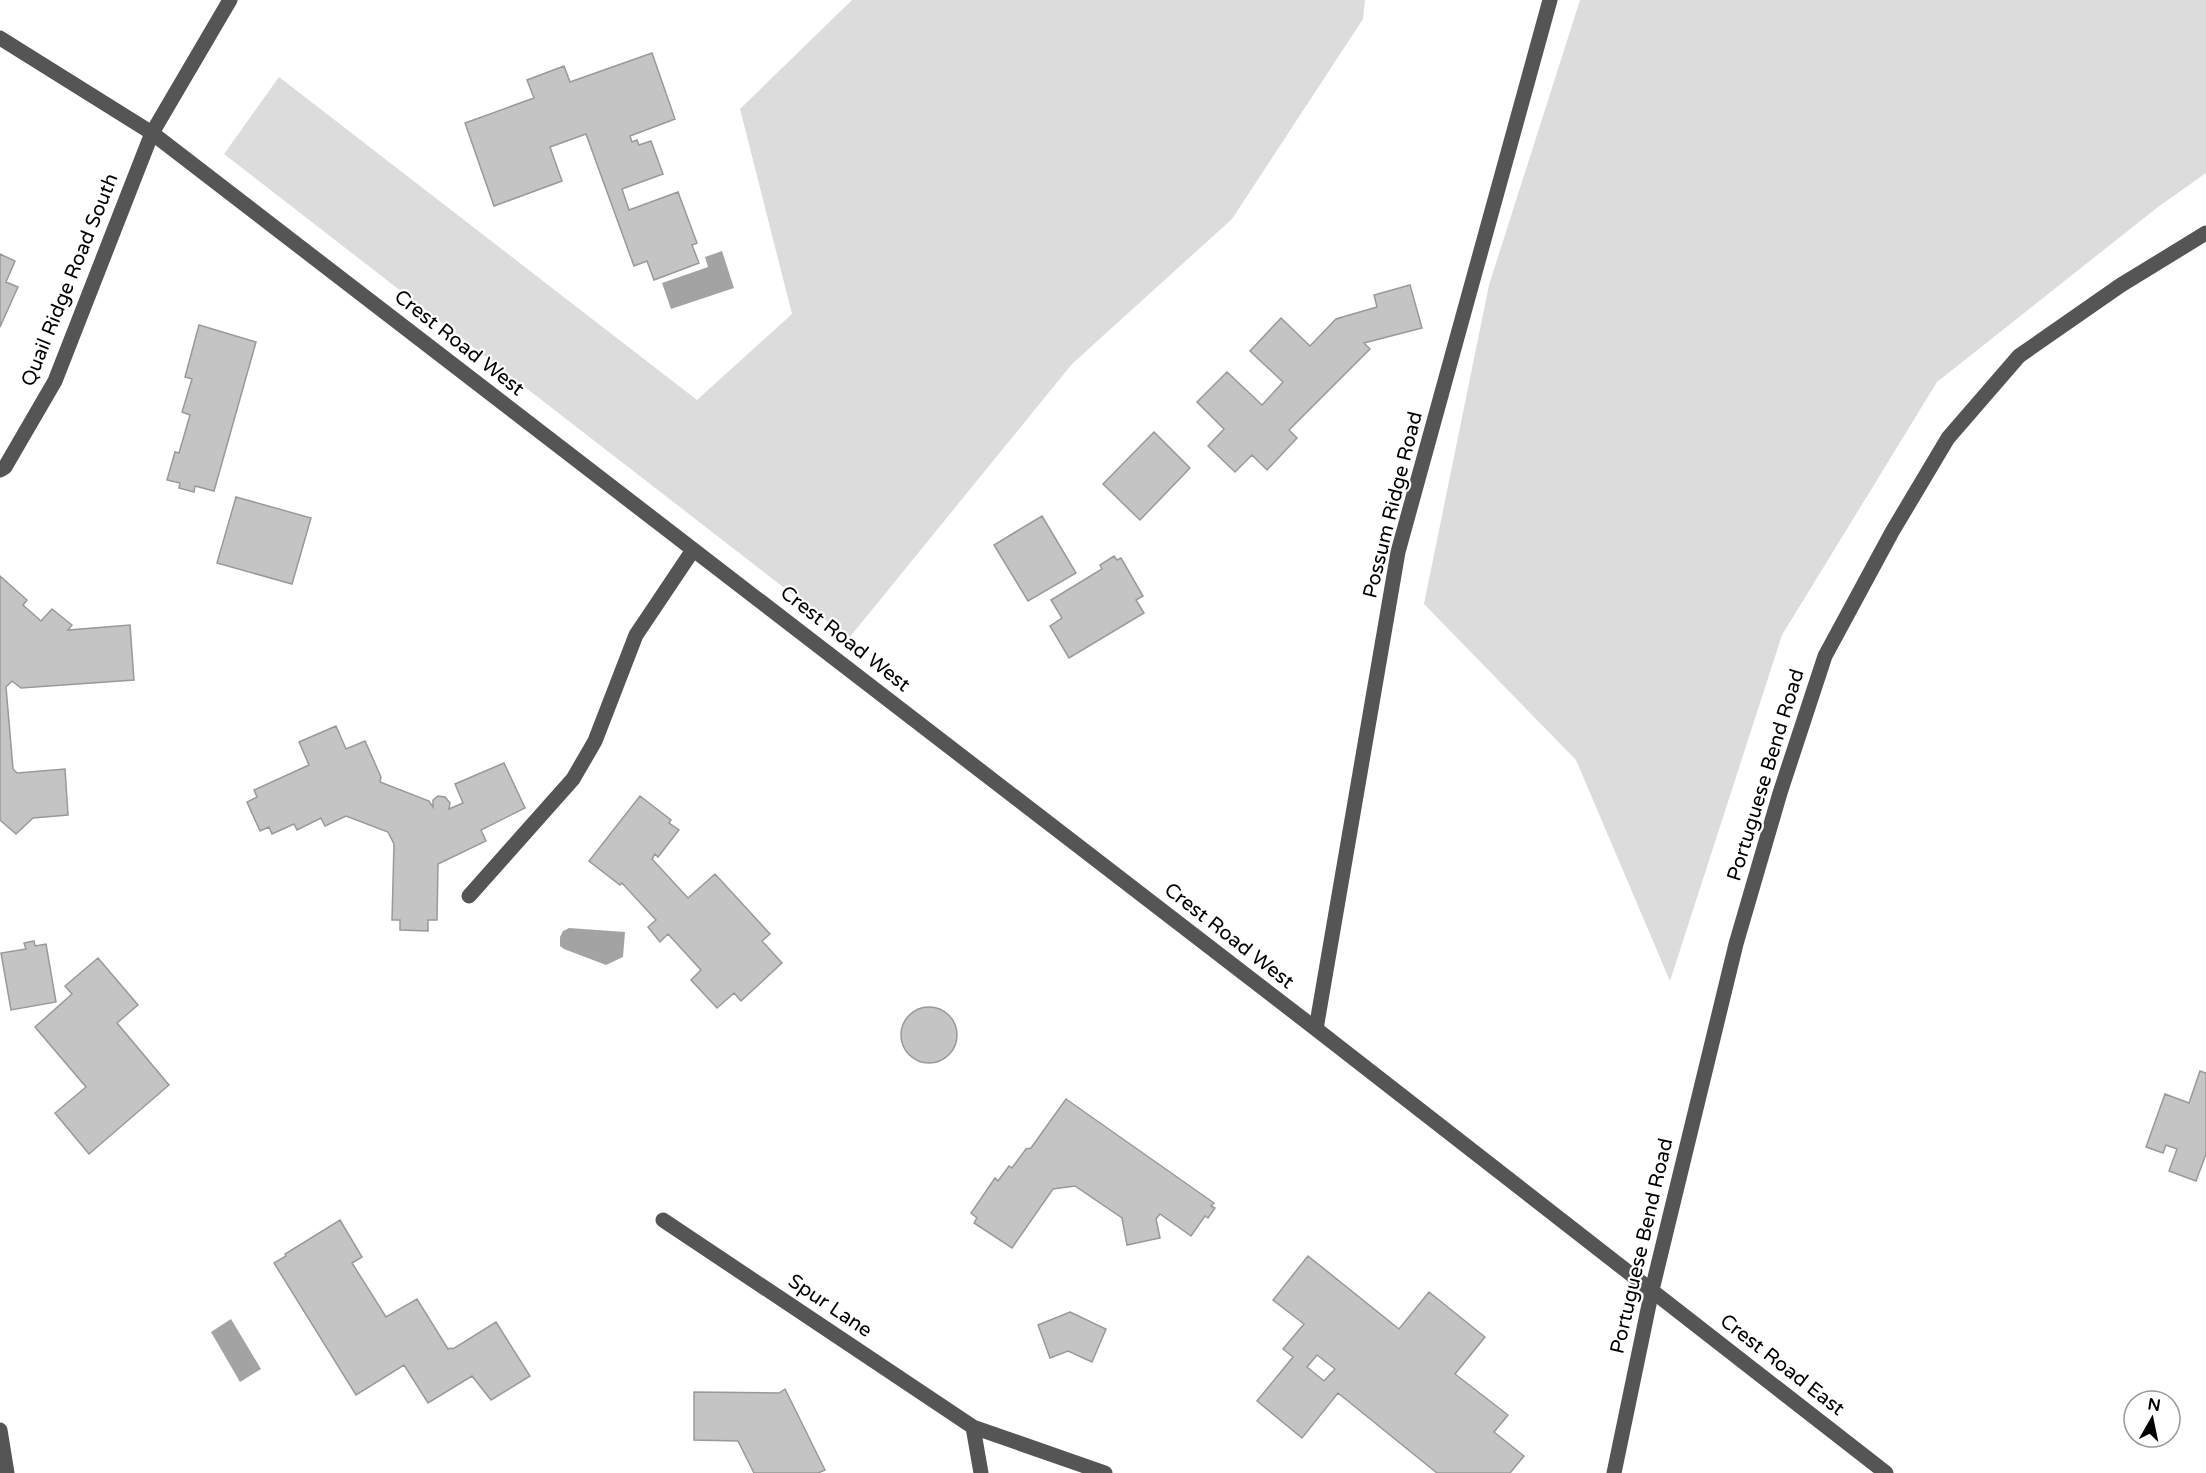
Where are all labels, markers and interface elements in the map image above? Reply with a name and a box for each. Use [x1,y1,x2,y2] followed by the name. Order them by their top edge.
[16,170,124,390] street label: Quail Ridge Road South
[389,285,529,401] street label: Crest Road West
[1358,409,1428,601] street label: Possum Ridge Road
[775,581,915,697] street label: Crest Road West
[1722,666,1810,884] street label: Portuguese Bend Road
[1159,878,1299,994] street label: Crest Road West
[1606,1136,1678,1356] street label: Portuguese Bend Road
[783,1269,877,1343] street label: Spur Lane
[1715,1309,1849,1421] street label: Crest Road East
[2122,1389,2182,1449] north arrow
[2146,1394,2162,1416] text: N

